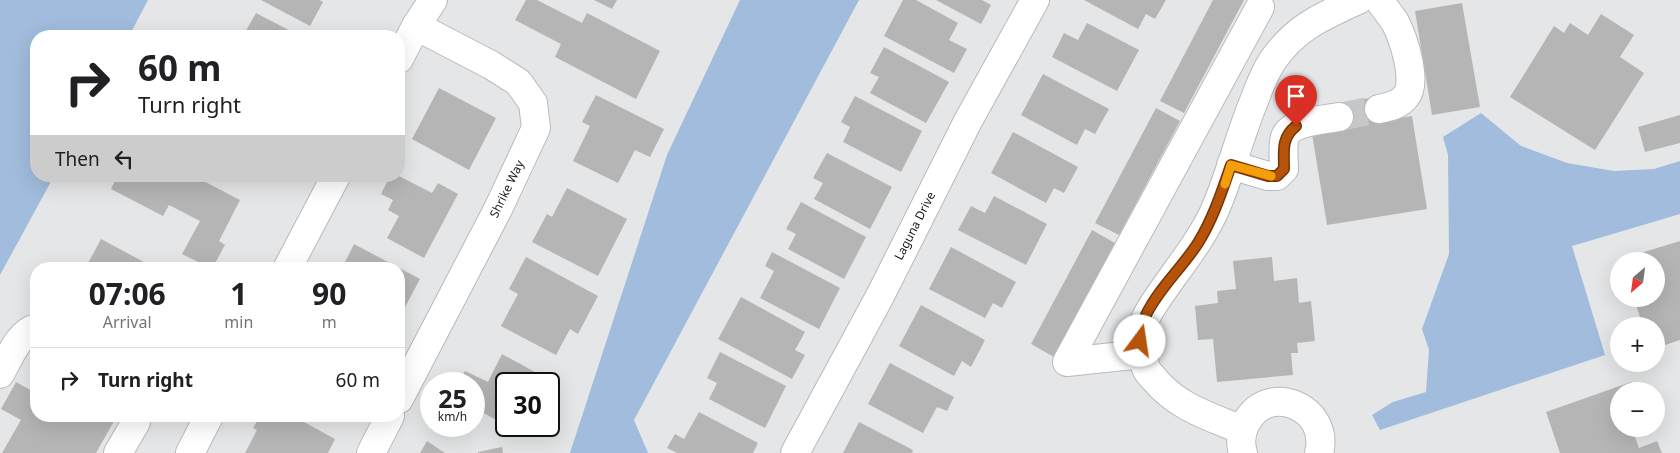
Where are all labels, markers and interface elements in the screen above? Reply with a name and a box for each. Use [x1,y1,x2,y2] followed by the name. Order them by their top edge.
[138,44,221,91] text: 60 m
[55,50,120,115] icon: right
[1275,75,1317,126] pin
[1282,82,1310,110] icon: arrive
[138,89,241,119] text: Turn right
[110,145,138,173] icon: left
[55,146,100,172] text: Then
[485,156,528,220] street label: Shrike Way
[890,188,939,263] street label: Laguna Drive
[1610,252,1665,308] north arrow
[1610,252,1665,437] map controls
[89,273,166,314] text: 07:06
[230,273,247,314] text: 1
[312,273,346,314] text: 90
[103,311,152,333] text: Arrival
[224,311,253,333] text: min
[322,311,337,333] text: m
[1113,314,1165,366] position arrow
[1610,317,1665,372] button: +
[55,366,83,394] icon: right
[98,367,193,393] text: Turn right
[336,367,380,393] text: 60 m
[495,372,560,437] speed limit sign: 30
[438,381,467,415] text: 25
[1610,382,1665,437] button: −
[438,408,467,425] text: km/h

